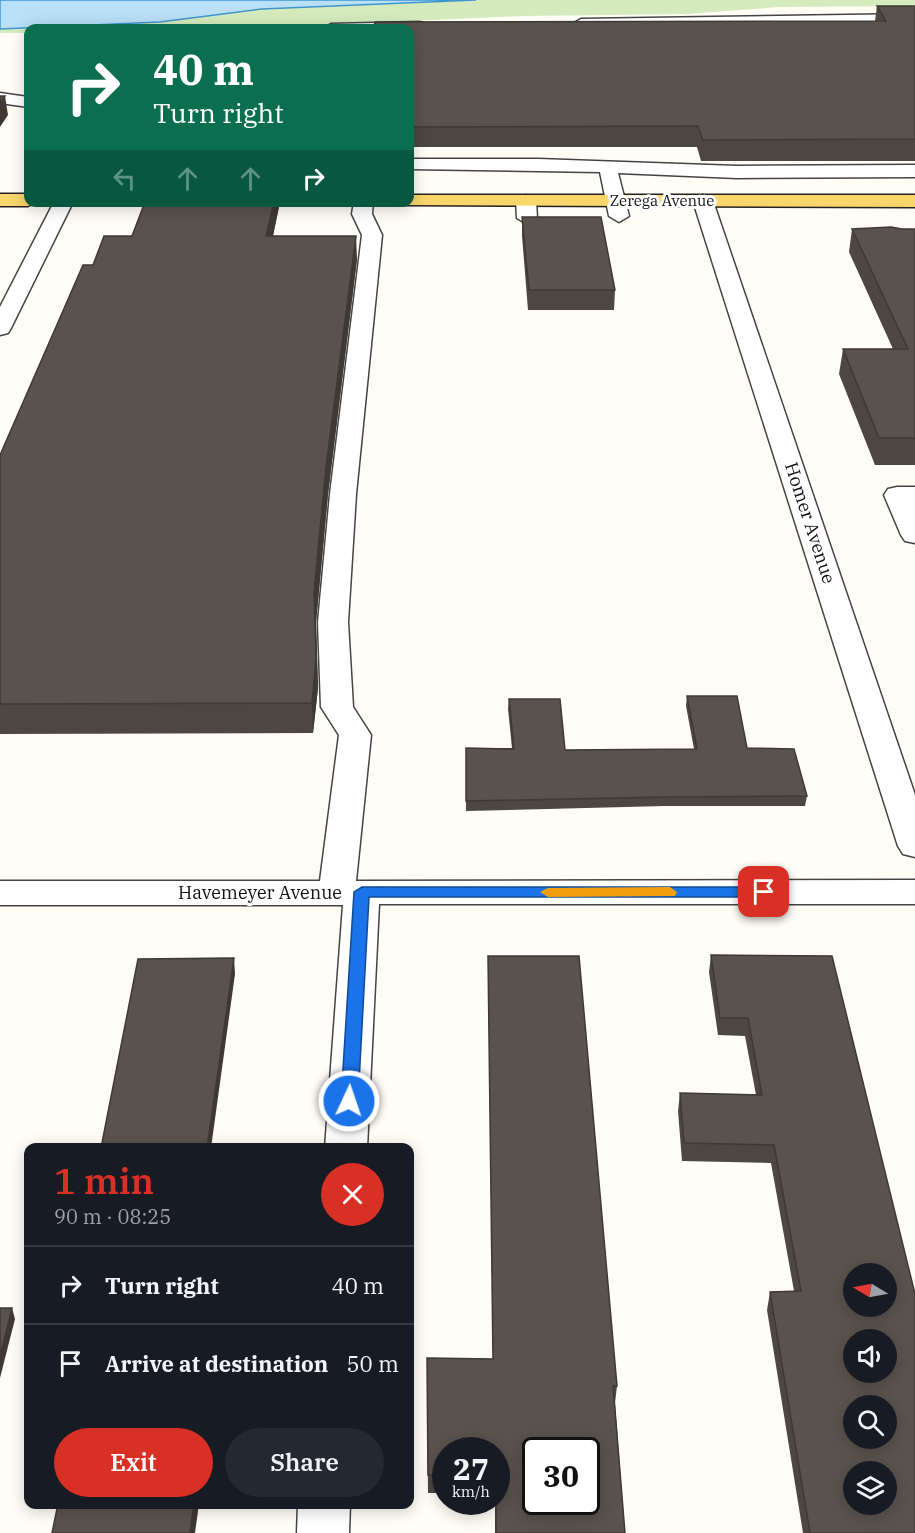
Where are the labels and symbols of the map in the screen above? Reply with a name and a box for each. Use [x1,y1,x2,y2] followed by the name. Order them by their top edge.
[610,191,714,210] street label: Zerega Avenue
[780,459,841,587] street label: Homer Avenue
[738,866,789,917] pin
[178,881,342,904] street label: Havemeyer Avenue
[317,1069,381,1133] position arrow
[843,1263,897,1317] north arrow
[522,1437,600,1515] speed limit sign: 30

